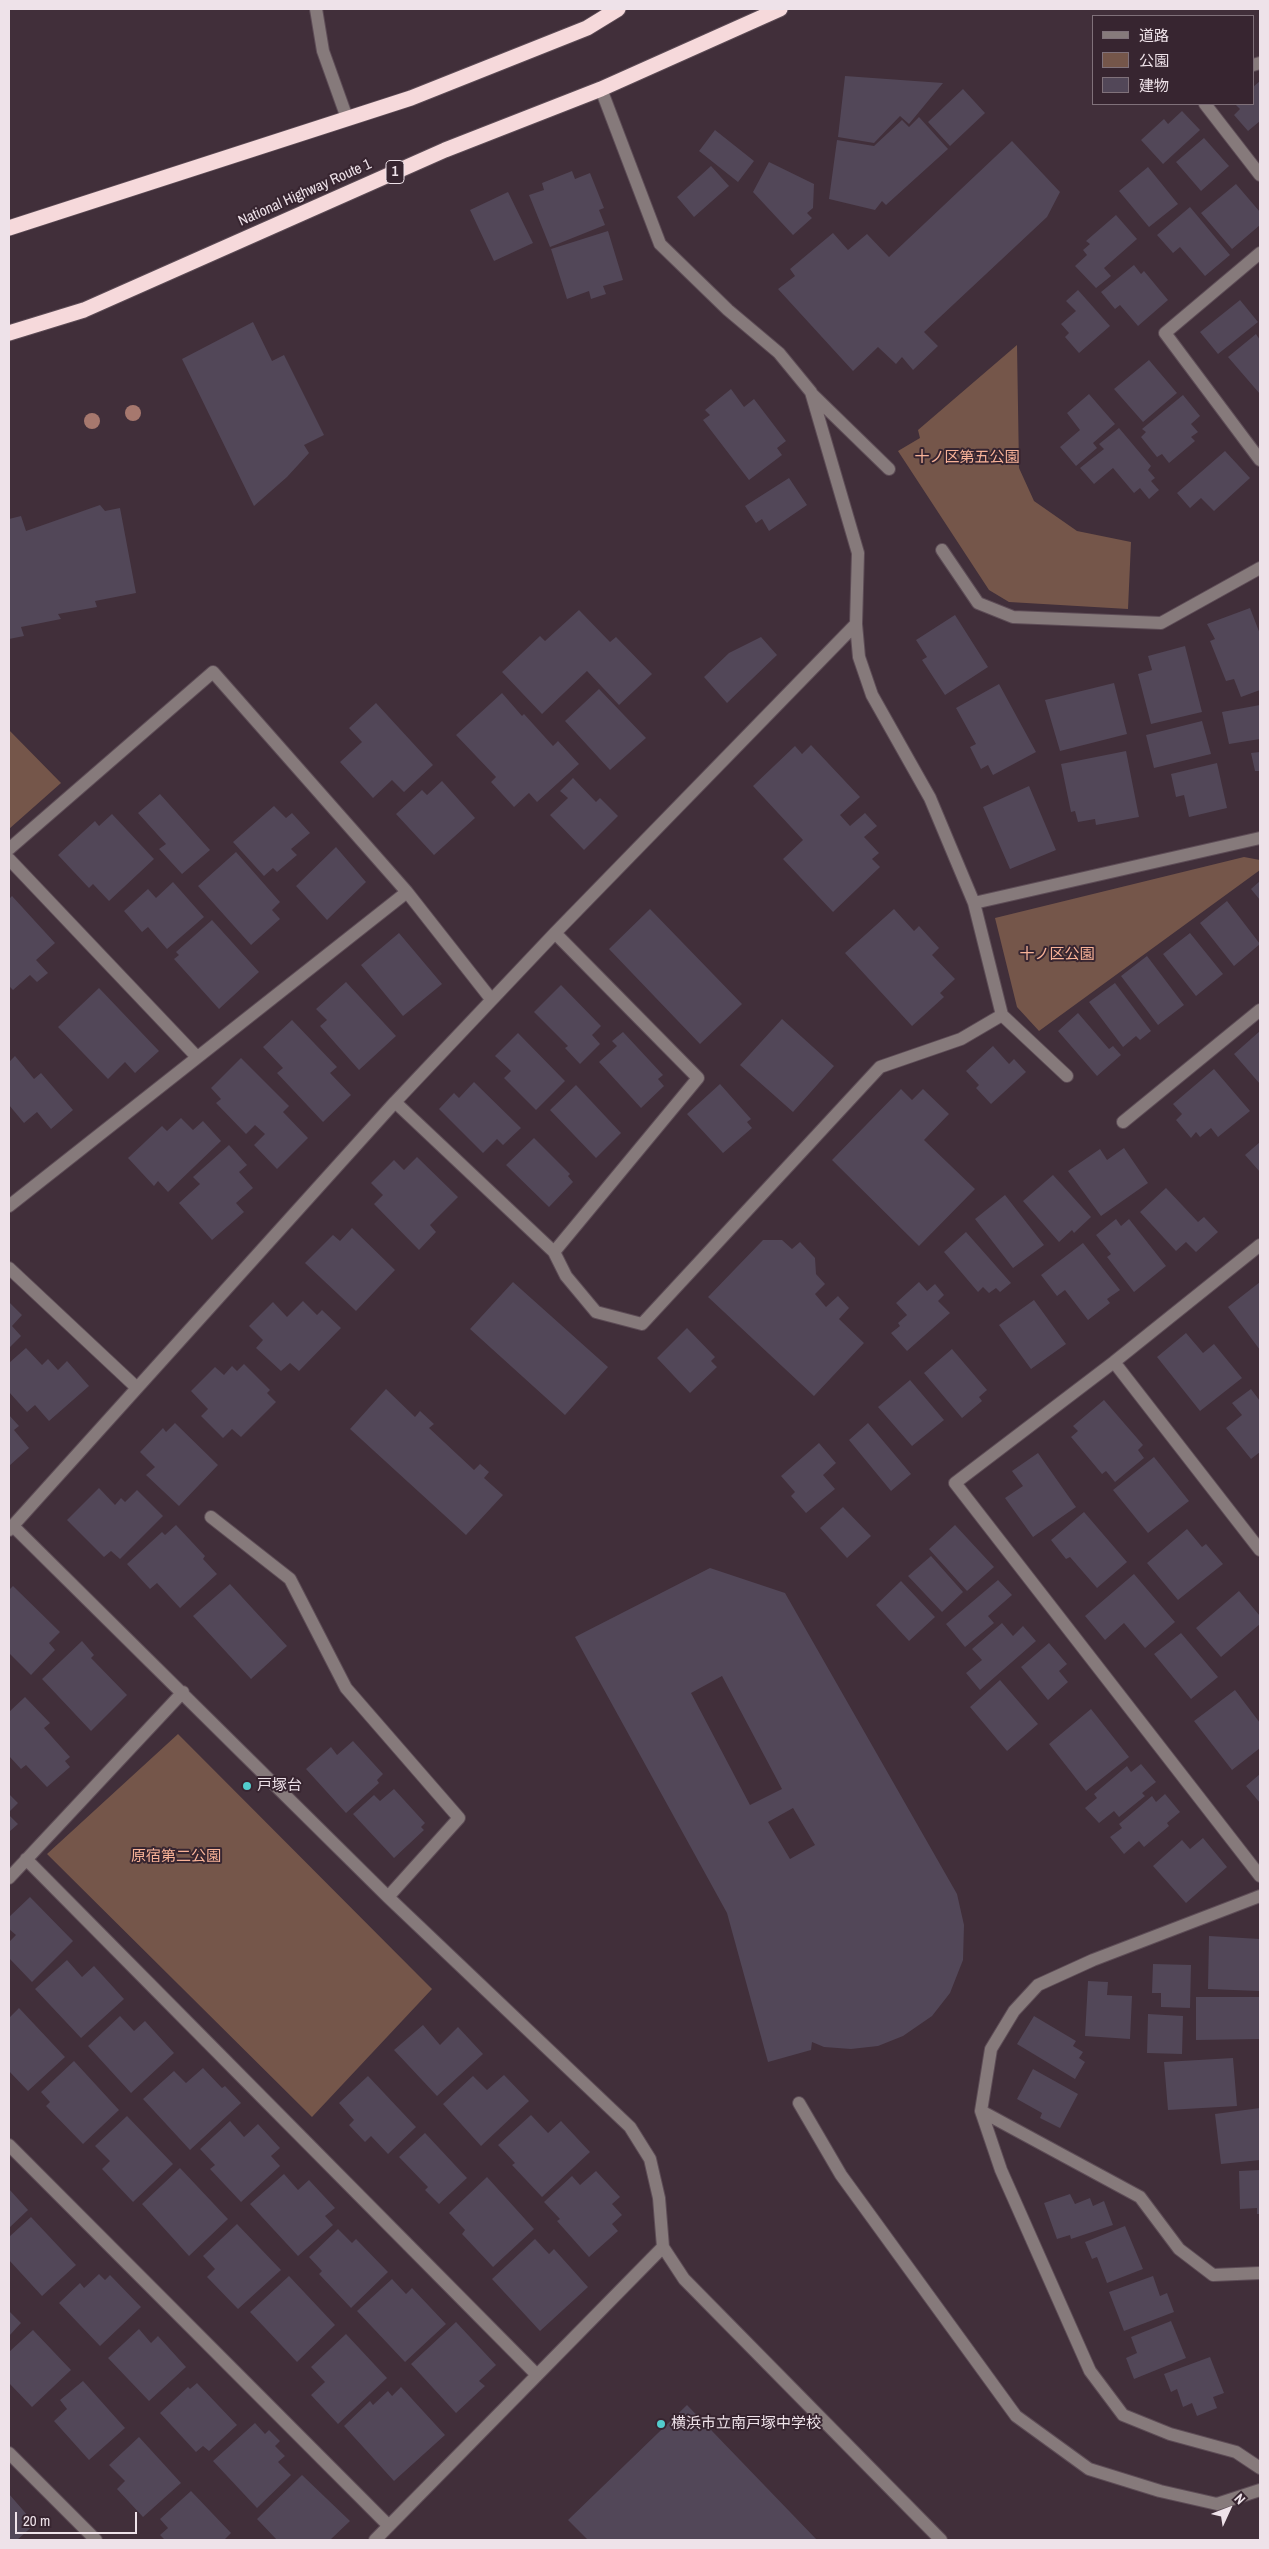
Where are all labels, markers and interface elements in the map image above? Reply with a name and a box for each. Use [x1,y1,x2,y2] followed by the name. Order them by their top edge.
[1092,15,1254,105] legend
[1139,25,1169,46] text: 道路
[1139,50,1169,71] text: 公園
[1139,75,1169,96] text: 建物
[236,156,374,230] street label: National Highway Route 1
[386,160,404,183] road number: 1
[915,449,1019,467] park label: 十ノ区第五公園
[1020,946,1094,964] park label: 十ノ区公園
[257,1777,302,1795] place label: 戸塚台
[241,1780,253,1792] marker: 戸塚台
[131,1848,221,1866] park label: 原宿第二公園
[671,2415,821,2433] place label: 横浜市立南戸塚中学校
[655,2418,667,2430] marker: 横浜市立南戸塚中学校
[1204,2484,1254,2534] north arrow
[1231,2490,1249,2508] text: N
[18,2502,140,2534] scale bar
[23,2510,50,2531] text: 20 m

